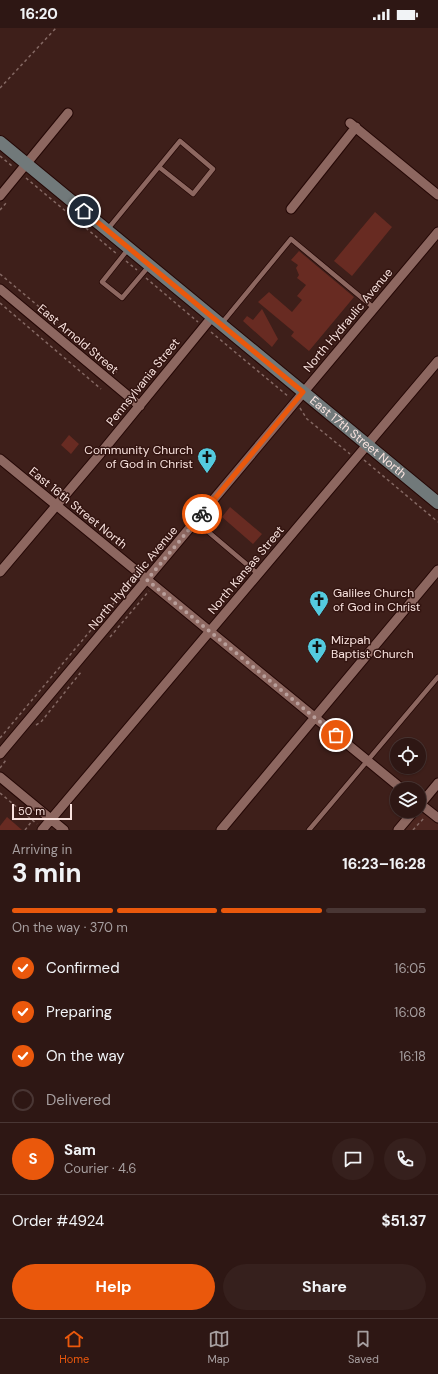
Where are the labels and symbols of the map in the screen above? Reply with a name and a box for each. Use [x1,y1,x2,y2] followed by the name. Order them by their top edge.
[67,194,101,228] pin
[300,265,396,375] street label: North Hydraulic Avenue
[34,300,122,378] street label: East Arnold Street
[103,335,184,429] street label: Pennsylvania Street
[306,393,410,482] street label: East 17th Street North
[84,442,193,472] place label: Community Church of God in Christ
[196,446,218,474] church icon: Community Church of God in Christ
[26,463,130,553] street label: East 16th Street North
[182,494,222,534] courier
[204,522,288,618] street label: North Kansas Street
[85,523,181,633] street label: North Hydraulic Avenue
[333,585,421,615] place label: Galilee Church of God in Christ
[308,589,330,617] church icon: Galilee Church of God in Christ
[331,632,414,662] place label: Mizpah Baptist Church
[306,636,328,664] church icon: Mizpah Baptist Church
[319,718,353,752] pin
[12,802,72,821] scale bar

